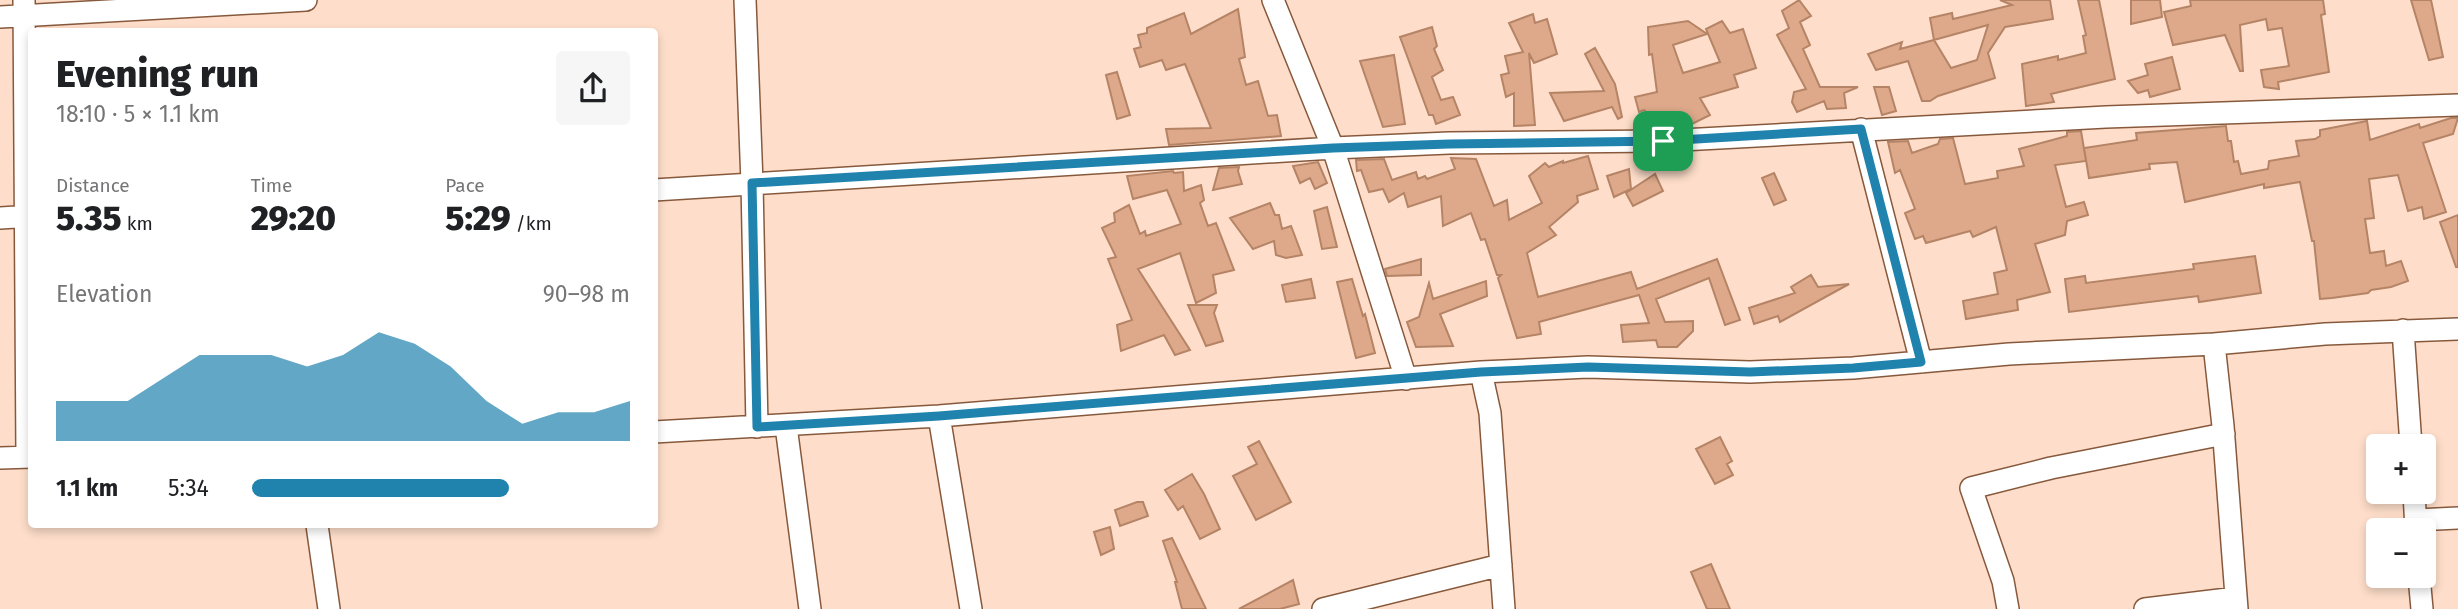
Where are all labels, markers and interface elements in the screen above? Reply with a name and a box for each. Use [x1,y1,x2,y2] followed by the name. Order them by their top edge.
[56,51,259,97] text: Evening run
[556,51,630,125] button: share
[56,100,220,128] text: 18:10 · 5 × 1.1 km
[1633,111,1693,171] pin
[1644,122,1682,160] icon: arrive
[56,174,130,197] text: Distance
[251,174,292,197] text: Time
[445,174,485,197] text: Pace
[56,197,122,239] text: 5.35
[251,197,336,239] text: 29:20
[445,197,511,239] text: 5:29
[122,212,153,235] text: km
[511,212,552,235] text: /km
[56,280,152,308] text: Elevation
[543,280,630,308] text: 90–98 m
[2366,434,2436,588] map controls
[2366,434,2436,504] button: +
[56,474,118,502] text: 1.1 km
[168,474,209,502] text: 5:34
[2366,518,2436,588] button: −

